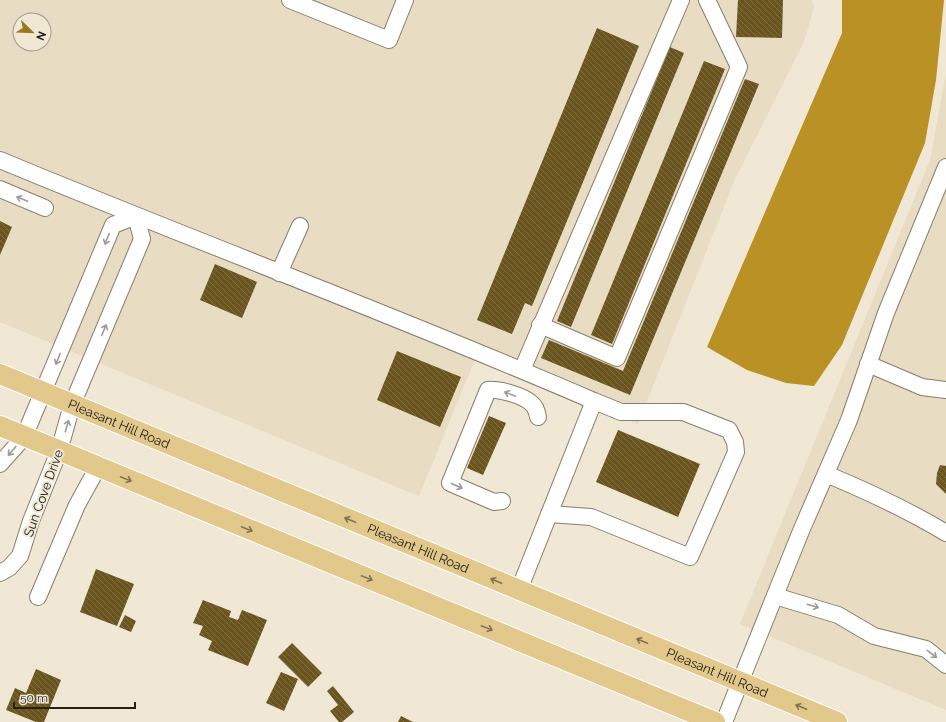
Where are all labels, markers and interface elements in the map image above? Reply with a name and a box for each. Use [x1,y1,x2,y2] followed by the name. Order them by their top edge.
[12,12,52,52] north arrow
[33,29,48,42] text: N
[17,194,29,202] one-way arrow
[103,232,111,244] one-way arrow
[100,324,108,336] one-way arrow
[53,352,61,364] one-way arrow
[504,389,516,397] one-way arrow
[66,396,172,452] street label: Pleasant Hill Road
[63,419,71,432] one-way arrow
[7,446,16,456] one-way arrow
[21,447,66,539] street label: Sun Cove Drive
[120,476,132,483] one-way arrow
[450,483,462,490] one-way arrow
[345,516,357,523] one-way arrow
[365,521,471,576] street label: Pleasant Hill Road
[240,525,252,533] one-way arrow
[360,575,372,582] one-way arrow
[490,576,502,584] one-way arrow
[806,603,819,610] one-way arrow
[481,624,493,632] one-way arrow
[636,637,648,644] one-way arrow
[664,645,770,701] street label: Pleasant Hill Road
[927,650,938,659] one-way arrow
[14,684,135,710] scale bar
[20,691,48,705] text: 50 m
[795,703,807,710] one-way arrow

